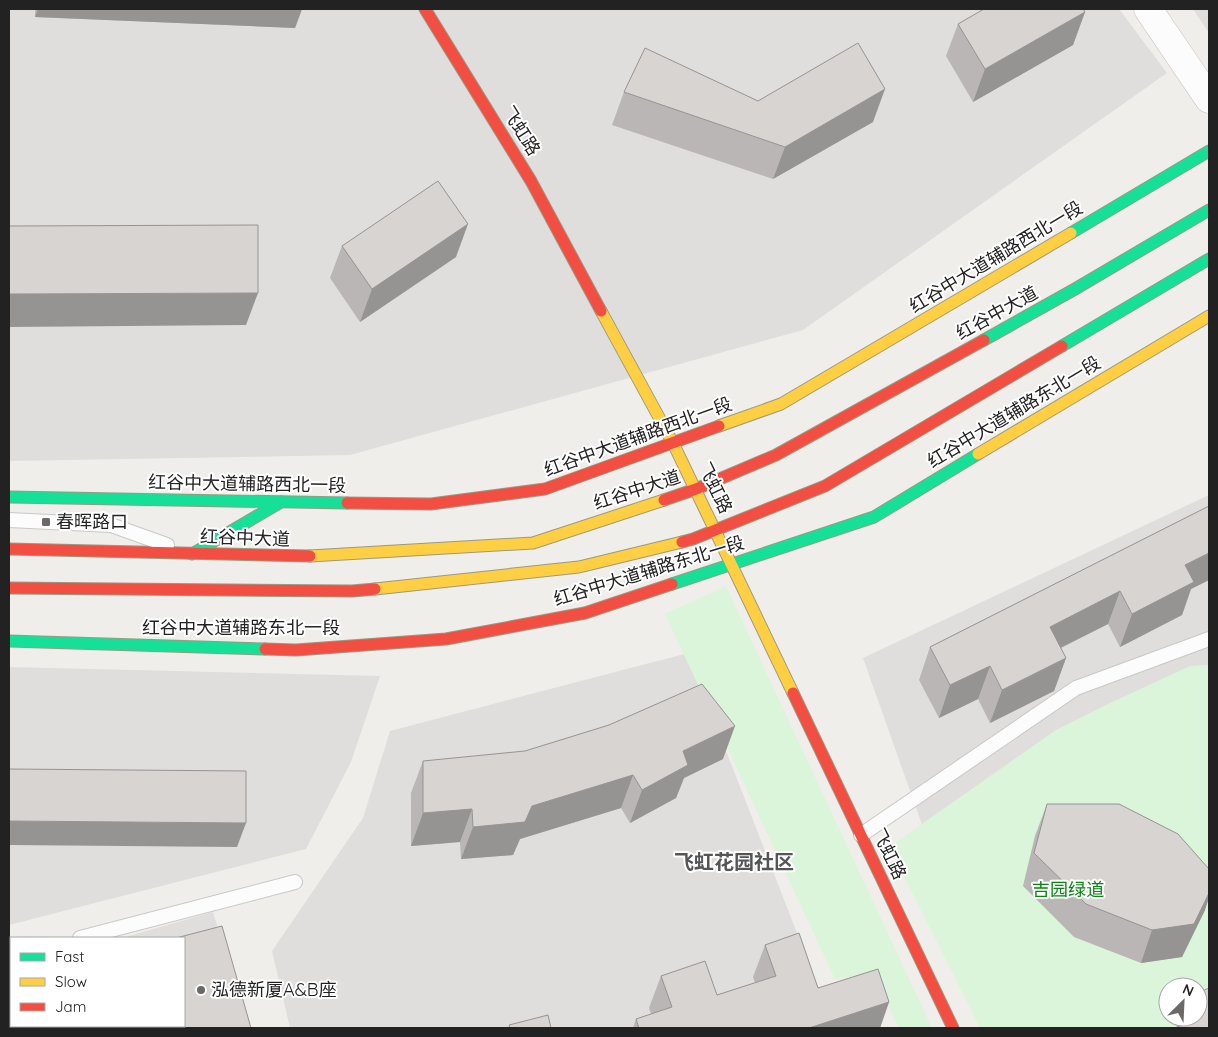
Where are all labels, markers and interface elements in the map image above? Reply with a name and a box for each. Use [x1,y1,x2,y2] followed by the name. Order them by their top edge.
[497,102,545,160] street label: 飞虹路
[906,197,1086,317] street label: 红谷中大道辅路西北一段
[952,282,1042,344] street label: 红谷中大道
[923,351,1105,472] street label: 红谷中大道辅路东北一段
[541,392,735,481] street label: 红谷中大道辅路西北一段
[693,458,738,517] street label: 飞虹路
[590,465,683,514] street label: 红谷中大道
[148,470,346,497] street label: 红谷中大道辅路西北一段
[56,510,128,533] place label: 春晖路口
[40,516,52,528] marker: 春晖路口
[200,524,290,551] street label: 红谷中大道
[551,531,747,610] street label: 红谷中大道辅路东北一段
[142,616,340,639] street label: 红谷中大道辅路东北一段
[867,824,912,883] street label: 飞虹路
[674,849,794,874] district label: 飞虹花园社区
[1032,878,1104,901] park label: 吉园绿道
[10,937,185,1027] legend
[55,947,84,966] text: Fast
[55,972,87,991] text: Slow
[1158,977,1208,1027] north arrow
[211,978,337,1001] place label: 泓德新厦A&B座
[1180,980,1197,1000] text: N
[195,984,207,996] marker: 泓德新厦A&B座
[55,997,86,1016] text: Jam

